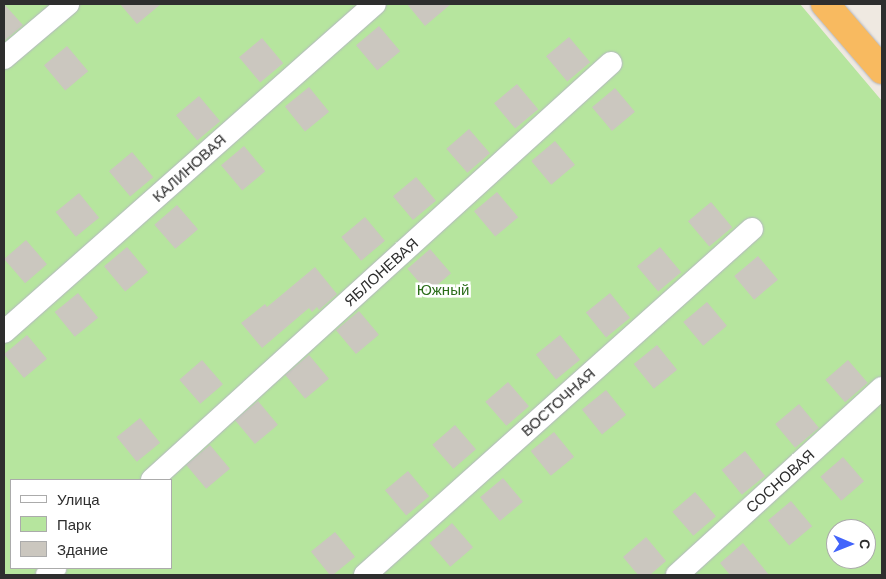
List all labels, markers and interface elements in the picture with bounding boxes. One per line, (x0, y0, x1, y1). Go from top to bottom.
street label: КАЛИНОВАЯ (149, 130, 229, 206)
street label: ЯБЛОНЕВАЯ (340, 234, 422, 310)
park label: Южный (417, 281, 469, 299)
street label: ВОСТОЧНАЯ (517, 364, 599, 440)
street label: СОСНОВАЯ (742, 446, 818, 516)
legend (10, 479, 172, 569)
text: Улица (57, 490, 100, 508)
text: Парк (57, 515, 91, 533)
north arrow (826, 519, 876, 569)
text: С (857, 539, 874, 549)
text: Здание (57, 540, 108, 558)

